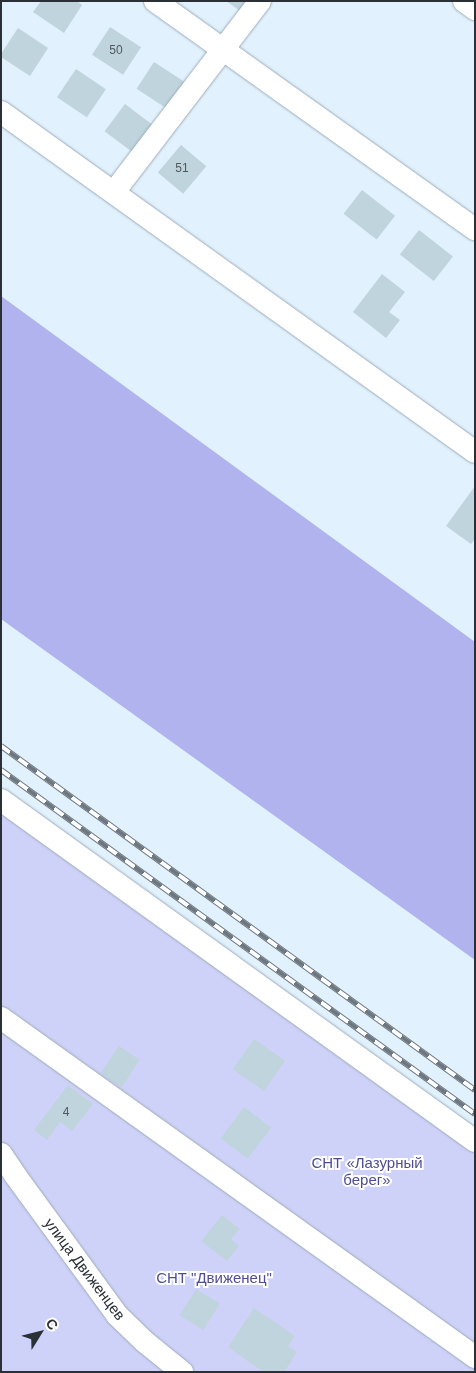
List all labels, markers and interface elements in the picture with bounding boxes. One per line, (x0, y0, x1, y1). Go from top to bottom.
house number: 50 (109, 44, 123, 58)
house number: 51 (175, 162, 189, 176)
house number: 4 (63, 1106, 69, 1120)
park label: СНТ «Лазурный берег» (311, 1153, 423, 1188)
street label: улица Движенцев (41, 1214, 129, 1324)
park label: СНТ "Движенец" (156, 1269, 272, 1287)
north arrow (15, 1308, 65, 1358)
text: С (43, 1315, 62, 1333)

